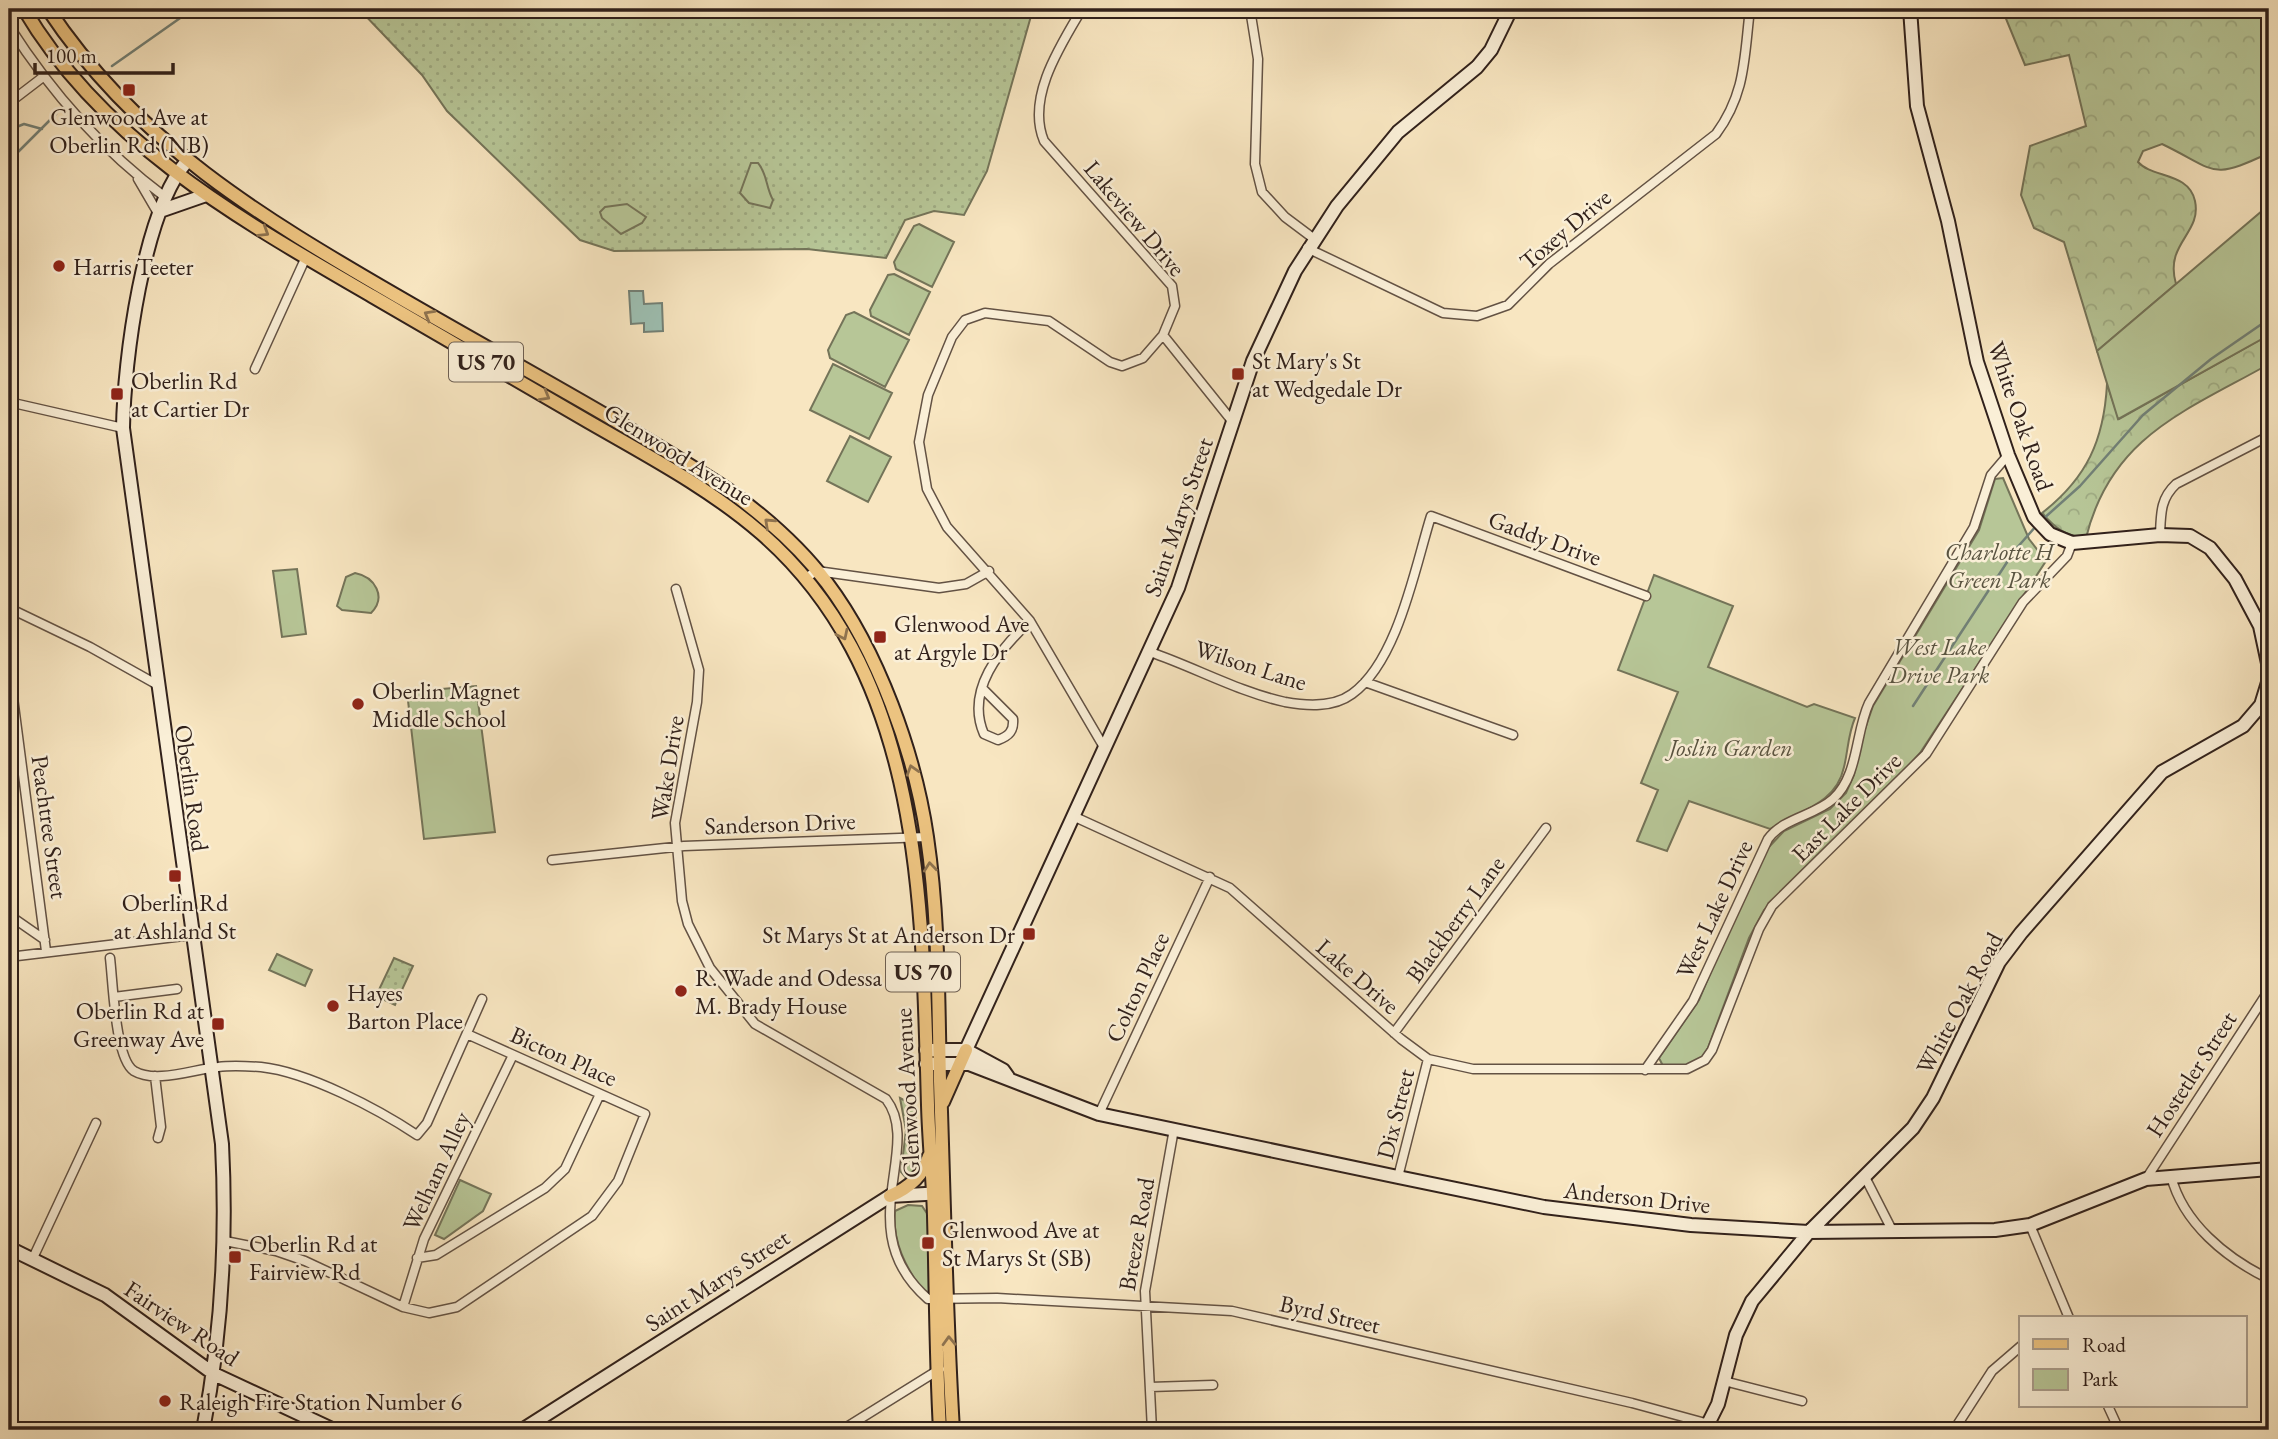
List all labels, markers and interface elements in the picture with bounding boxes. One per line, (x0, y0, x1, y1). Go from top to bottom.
scale bar (35, 32, 173, 76)
text: 100 m (46, 42, 97, 69)
marker: Glenwood Ave at Oberlin Rd (NB) (121, 82, 137, 98)
place label: Glenwood Ave at Oberlin Rd (NB) (49, 101, 209, 160)
street label: Lakeview Drive (1077, 153, 1193, 283)
street label: Toxey Drive (1513, 182, 1617, 276)
one-way arrow (256, 223, 269, 236)
place label: Harris Teeter (73, 251, 193, 282)
marker: Harris Teeter (51, 258, 67, 274)
one-way arrow (424, 310, 437, 323)
street label: White Oak Road (1981, 337, 2061, 496)
road number: US 70 (449, 342, 523, 382)
place label: St Mary's St at Wedgedale Dr (1252, 345, 1402, 404)
place label: Oberlin Rd at Cartier Dr (131, 365, 249, 424)
marker: St Mary's St at Wedgedale Dr (1230, 366, 1246, 382)
marker: Oberlin Rd at Cartier Dr (109, 386, 125, 402)
one-way arrow (537, 388, 550, 401)
street label: Glenwood Avenue (599, 396, 759, 512)
street label: Saint Marys Street (1136, 433, 1220, 601)
street label: Gaddy Drive (1484, 503, 1606, 573)
one-way arrow (764, 519, 777, 531)
park label: Charlotte H Green Park (1945, 536, 2056, 595)
place label: Glenwood Ave at Argyle Dr (894, 608, 1029, 667)
one-way arrow (835, 628, 849, 640)
marker: Glenwood Ave at Argyle Dr (872, 629, 888, 645)
park label: West Lake Drive Park (1888, 631, 1989, 690)
street label: Wilson Lane (1191, 632, 1311, 698)
place label: Oberlin Magnet Middle School (372, 675, 520, 734)
marker: Oberlin Magnet Middle School (350, 696, 366, 712)
street label: Wake Drive (643, 713, 691, 823)
street label: Oberlin Road (168, 723, 216, 854)
park label: Joslin Garden (1664, 732, 1793, 763)
street label: East Lake Drive (1785, 746, 1907, 868)
street label: Peachtree Street (25, 753, 75, 901)
one-way arrow (905, 764, 920, 776)
street label: Sanderson Drive (704, 805, 856, 841)
street label: West Lake Drive (1668, 835, 1760, 983)
street label: Blackberry Lane (1399, 850, 1511, 988)
one-way arrow (923, 861, 938, 873)
marker: Oberlin Rd at Ashland St (167, 868, 183, 884)
place label: Oberlin Rd at Ashland St (114, 887, 237, 946)
place label: St Marys St at Anderson Dr (762, 919, 1015, 950)
marker: St Marys St at Anderson Dr (1021, 926, 1037, 942)
street label: White Oak Road (1909, 926, 2010, 1079)
street label: Colton Place (1098, 927, 1176, 1047)
street label: Lake Drive (1310, 931, 1406, 1021)
road number: US 70 (886, 953, 960, 992)
place label: R. Wade and Odessa M. Brady House (695, 962, 882, 1021)
place label: Hayes Barton Place (347, 977, 463, 1036)
marker: R. Wade and Odessa M. Brady House (673, 983, 689, 999)
place label: Oberlin Rd at Greenway Ave (73, 995, 204, 1054)
marker: Hayes Barton Place (325, 998, 341, 1014)
street label: Hostetler Street (2139, 1005, 2244, 1143)
street label: Glenwood Avenue (887, 1007, 927, 1179)
marker: Oberlin Rd at Greenway Ave (210, 1016, 226, 1032)
street label: Bicton Place (506, 1019, 622, 1093)
street label: Dix Street (1369, 1065, 1421, 1162)
street label: Welham Alley (395, 1106, 477, 1236)
street label: Breeze Road (1111, 1174, 1161, 1293)
street label: Anderson Drive (1561, 1174, 1712, 1220)
place label: Glenwood Ave at St Marys St (SB) (942, 1214, 1100, 1273)
street label: Saint Marys Street (639, 1222, 796, 1338)
place label: Oberlin Rd at Fairview Rd (249, 1228, 378, 1287)
marker: Glenwood Ave at St Marys St (SB) (920, 1235, 936, 1251)
marker: Oberlin Rd at Fairview Rd (227, 1249, 243, 1265)
street label: Fairview Road (119, 1273, 246, 1373)
street label: Byrd Street (1277, 1287, 1384, 1341)
legend (2019, 1316, 2246, 1408)
text: Road (2082, 1331, 2126, 1358)
one-way arrow (941, 1336, 956, 1347)
text: Park (2082, 1365, 2119, 1392)
place label: Raleigh Fire Station Number 6 (179, 1386, 462, 1417)
marker: Raleigh Fire Station Number 6 (157, 1393, 173, 1409)

